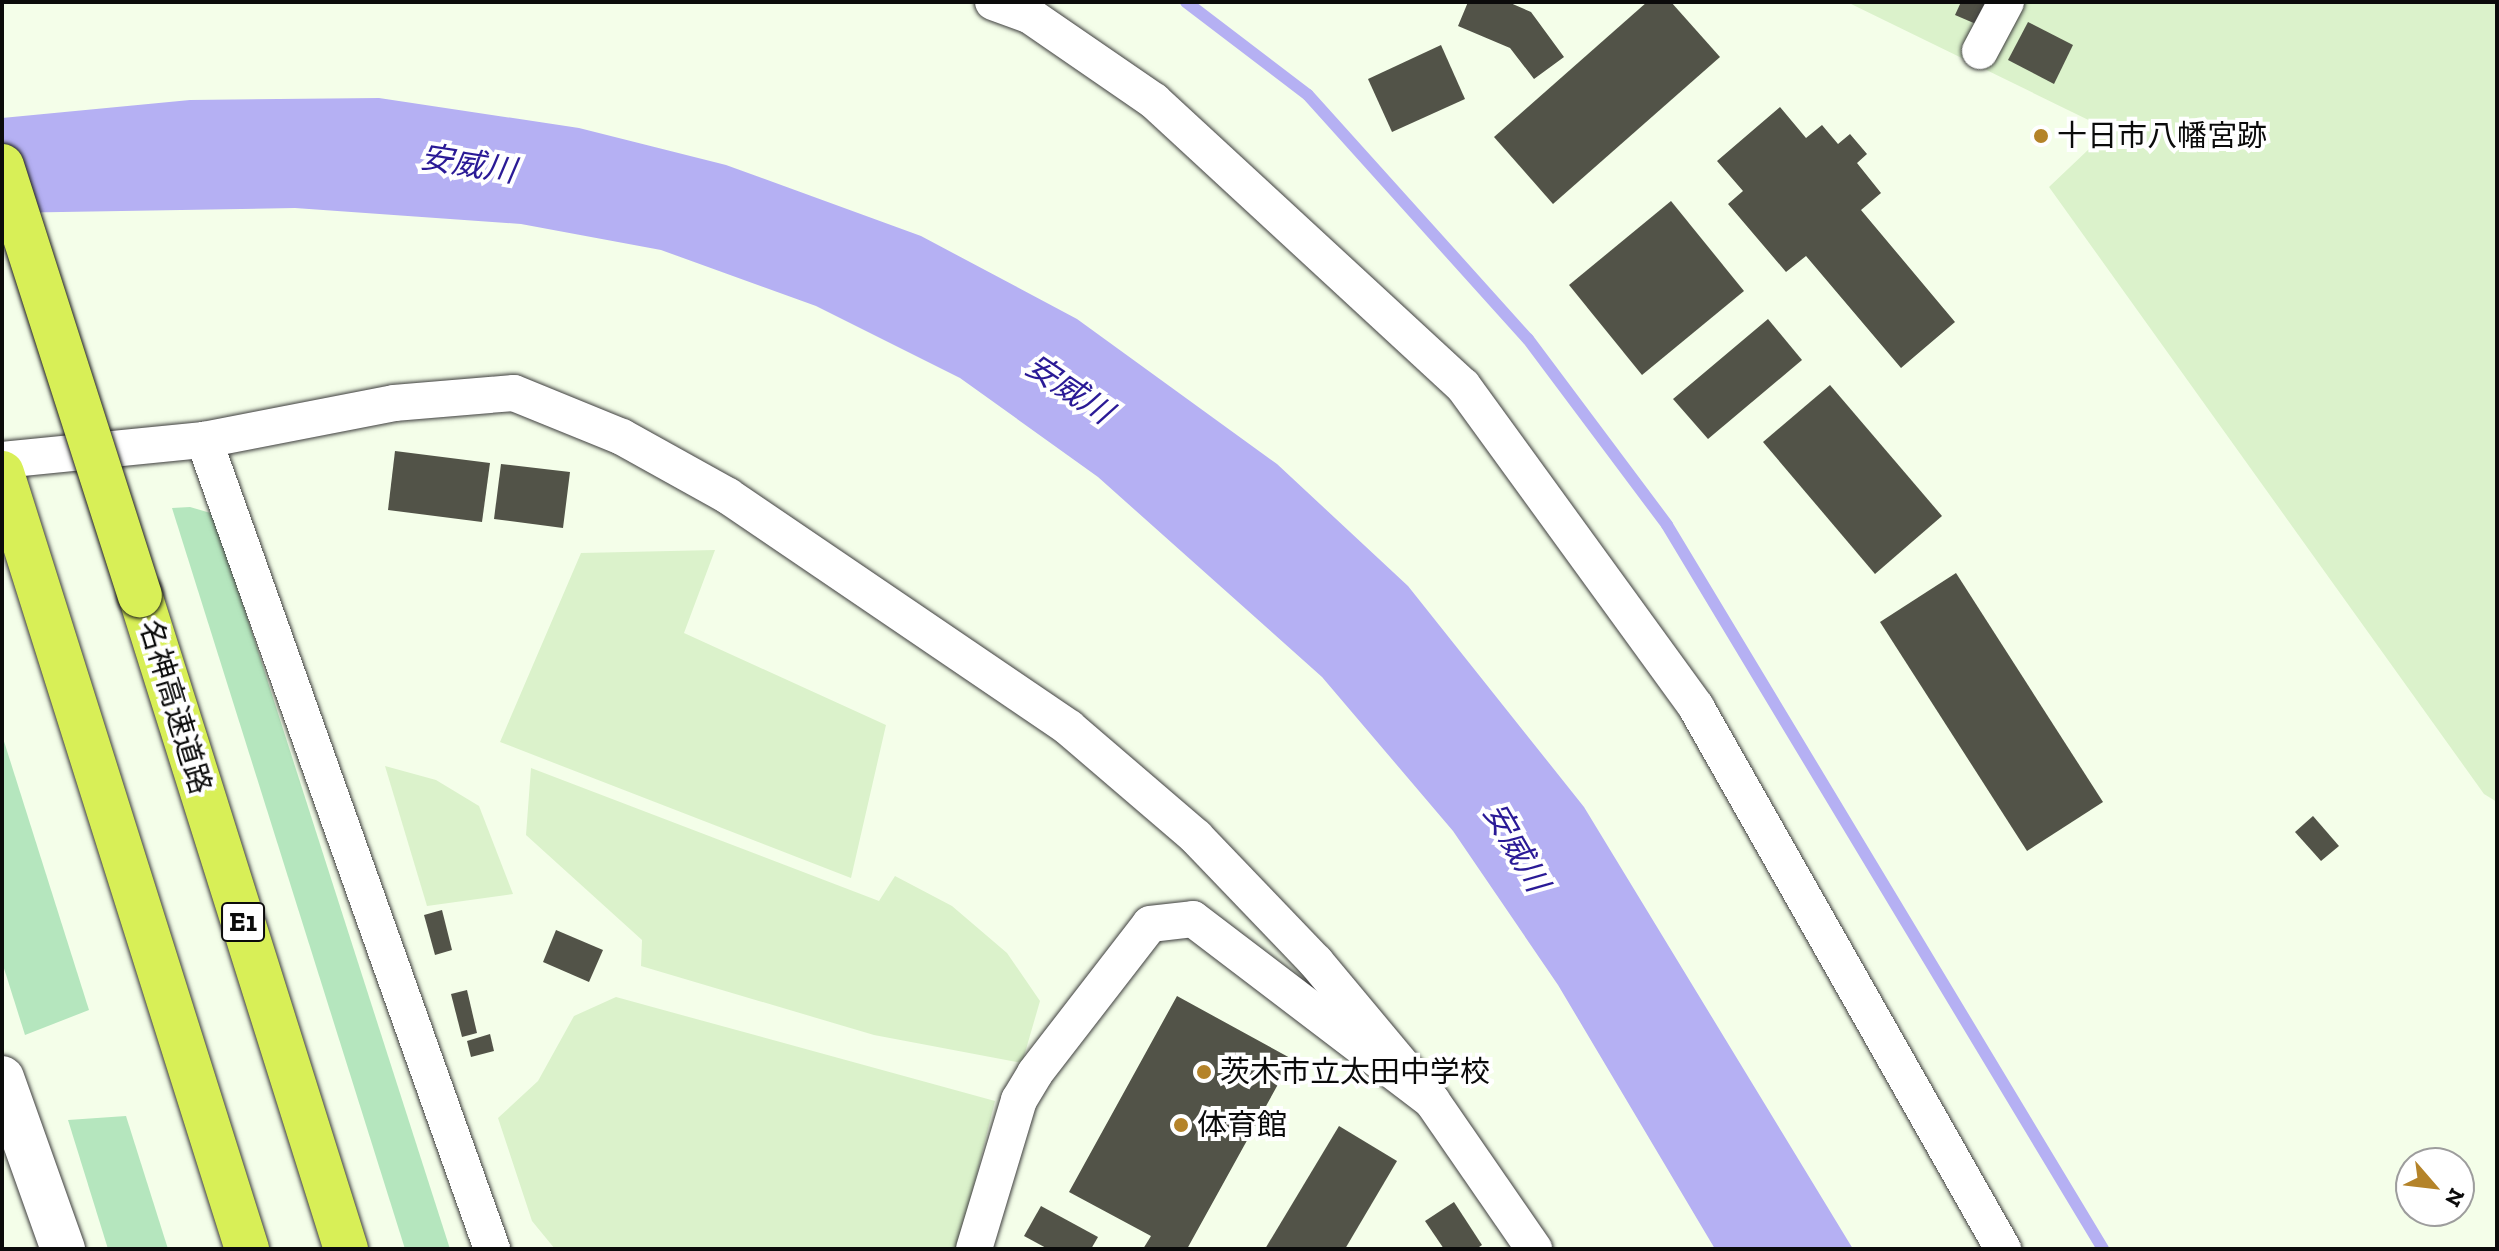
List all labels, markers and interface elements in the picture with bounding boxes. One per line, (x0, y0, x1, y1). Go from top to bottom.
place label: 十日市八幡宮跡 (2057, 118, 2267, 154)
marker: 十日市八幡宮跡 (2032, 127, 2050, 145)
water label: 安威川 (418, 138, 518, 190)
water label: 安威川 (1018, 346, 1120, 432)
street label: 名神高速道路 (131, 616, 219, 798)
water label: 安威川 (1475, 796, 1557, 898)
road number: E1 (221, 898, 265, 946)
place label: 茨木市立太田中学校 (1220, 1054, 1490, 1090)
marker: 茨木市立太田中学校 (1195, 1063, 1213, 1081)
place label: 体育館 (1197, 1107, 1287, 1143)
marker: 体育館 (1172, 1116, 1190, 1134)
north arrow (2395, 1147, 2475, 1227)
text: N (2439, 1184, 2471, 1211)

